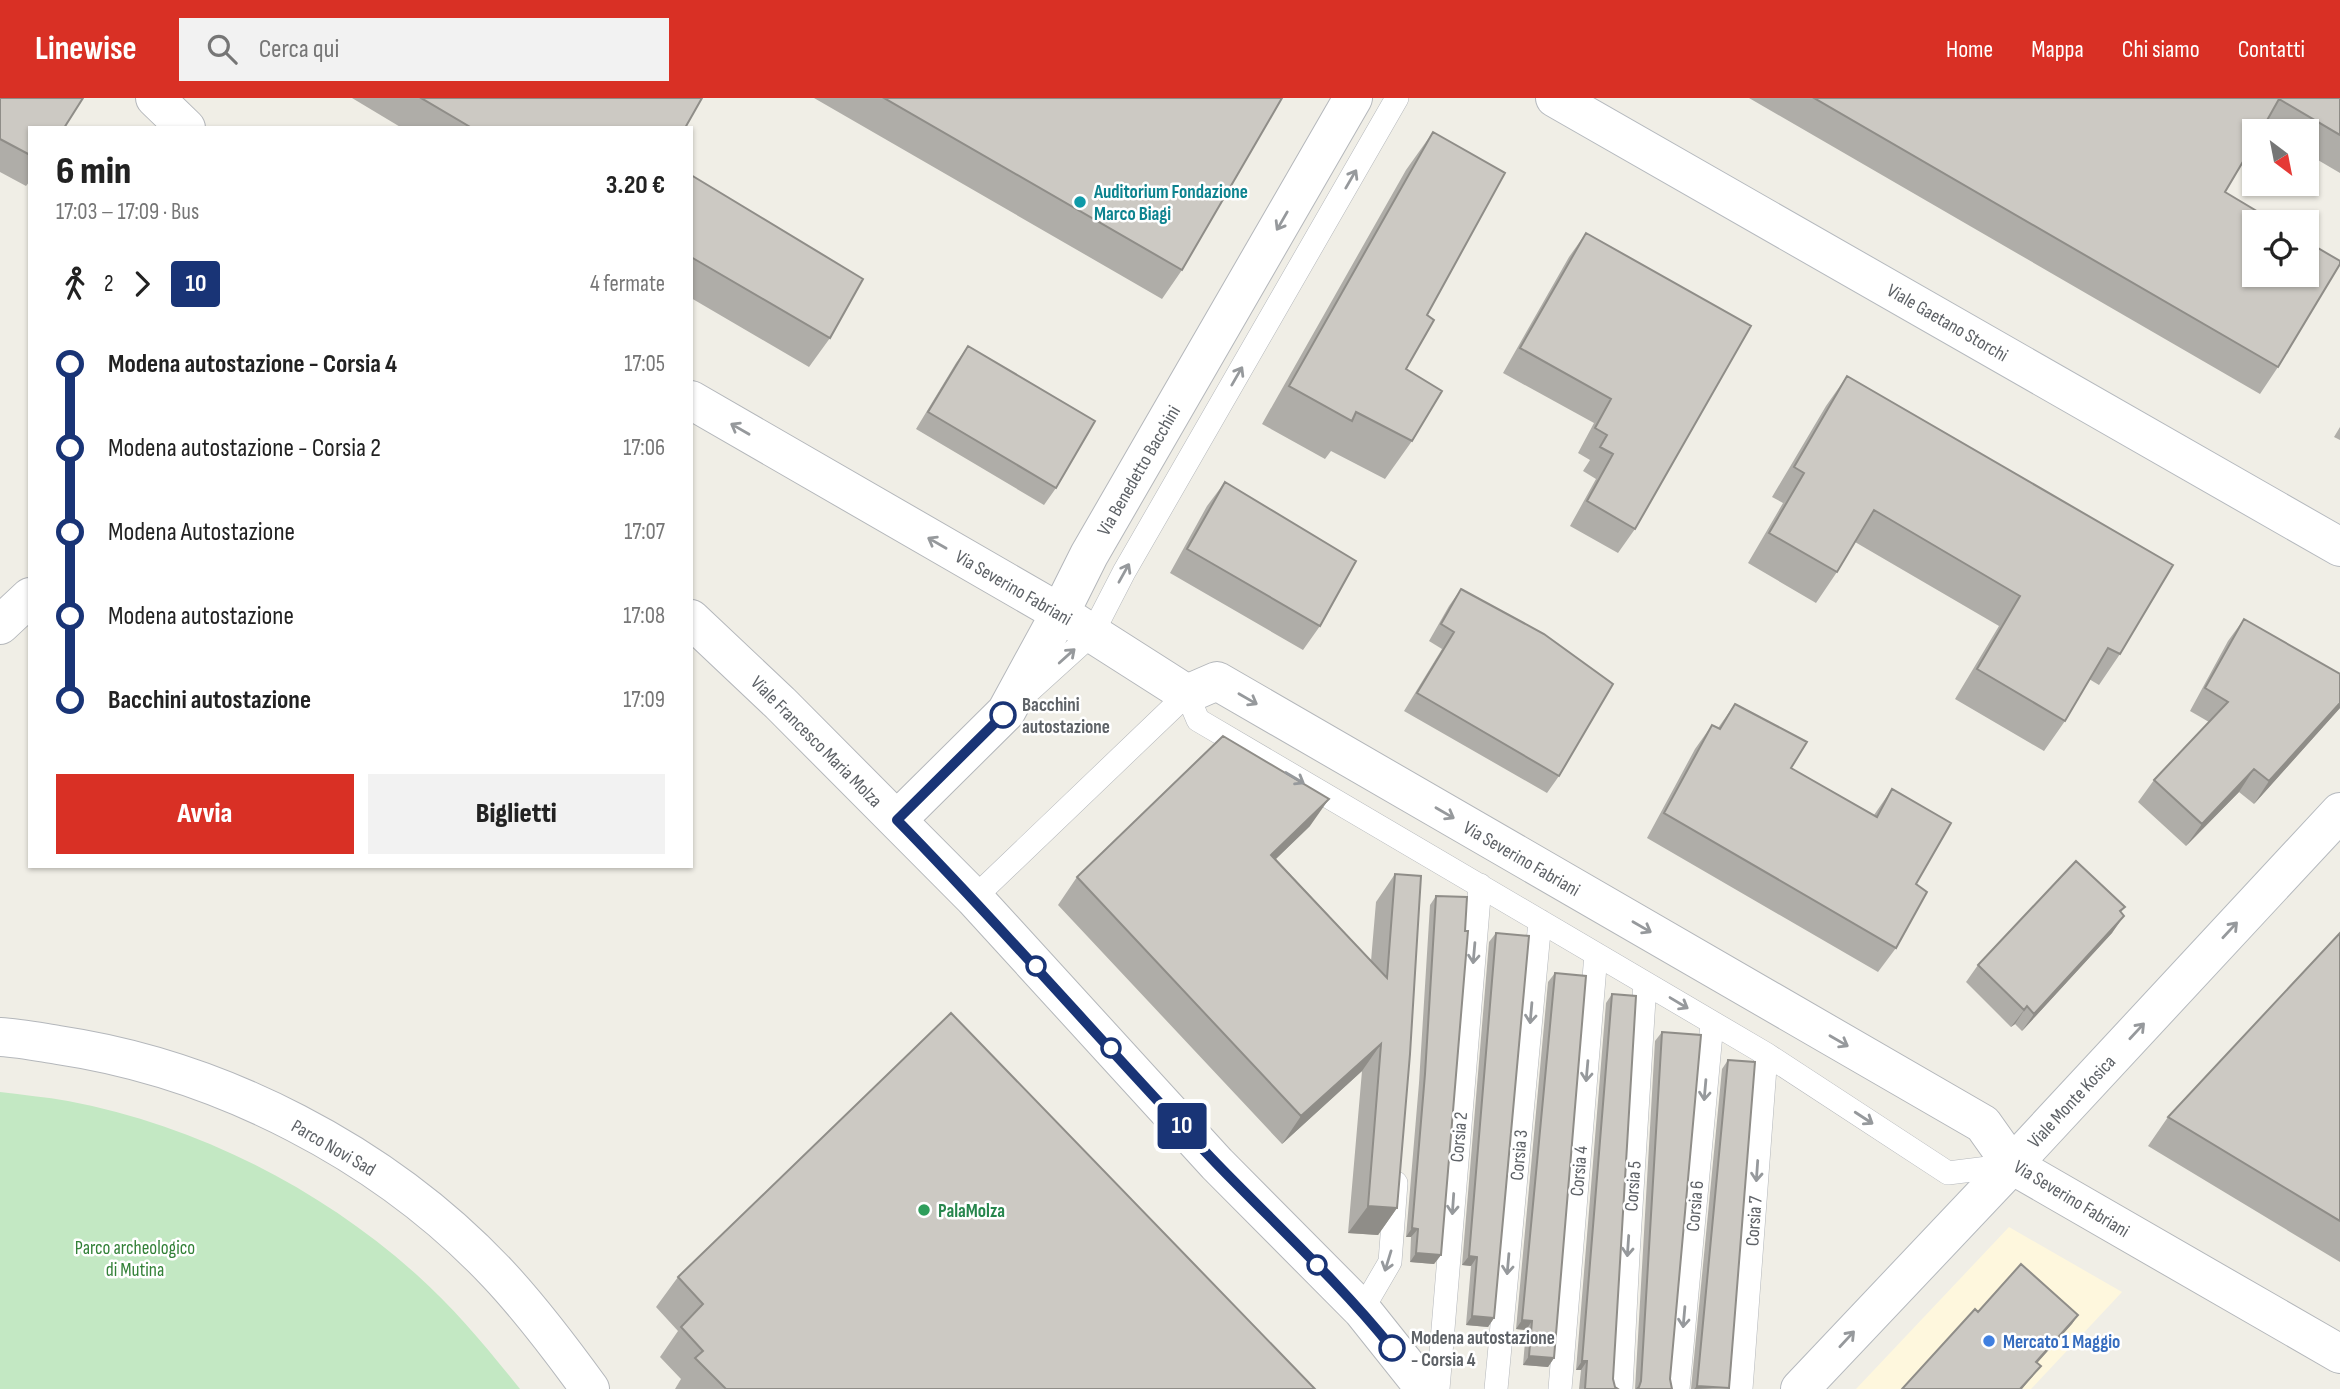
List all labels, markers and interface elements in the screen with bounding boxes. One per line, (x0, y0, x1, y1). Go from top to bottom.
search box (179, 18, 669, 81)
text: Linewise (35, 29, 137, 69)
icon: search (203, 30, 241, 68)
text: Cerca qui (259, 34, 339, 65)
text: Home (1946, 35, 1993, 64)
text: Mappa (2031, 35, 2084, 64)
text: Chi siamo (2122, 35, 2200, 64)
text: Contatti (2238, 35, 2305, 64)
north arrow (2242, 119, 2319, 196)
map controls (2242, 119, 2319, 287)
text: 6 min (56, 149, 131, 194)
one-way arrow (1344, 169, 1358, 189)
text: 3.20 € (606, 170, 665, 201)
place label: Auditorium Fondazione Marco Biagi (1093, 181, 1248, 226)
marker: Auditorium Fondazione Marco Biagi (1072, 194, 1088, 210)
text: 17:03 – 17:09 · Bus (56, 198, 199, 226)
one-way arrow (1275, 210, 1289, 230)
button: locate (2242, 210, 2319, 287)
icon: walk (56, 265, 94, 303)
icon: forward (123, 265, 161, 303)
text: 10 (185, 269, 206, 298)
text: 2 (104, 270, 113, 298)
text: 4 fermate (590, 270, 665, 298)
street label: Viale Gaetano Storchi (1883, 279, 2012, 367)
text: Modena autostazione - Corsia 4 (108, 349, 397, 380)
text: 17:05 (624, 350, 665, 378)
one-way arrow (1231, 366, 1244, 387)
street label: Via Benedetto Bacchini (1093, 402, 1186, 540)
one-way arrow (731, 422, 751, 436)
text: Modena autostazione - Corsia 2 (108, 433, 381, 464)
text: 17:06 (623, 434, 665, 462)
text: Modena Autostazione (108, 517, 295, 548)
text: 17:07 (624, 518, 665, 546)
one-way arrow (928, 535, 948, 549)
street label: Via Severino Fabriani (951, 546, 1076, 631)
one-way arrow (1118, 563, 1131, 584)
text: Modena autostazione (108, 601, 294, 632)
text: 17:08 (623, 602, 665, 630)
one-way arrow (1058, 648, 1075, 665)
street label: Viale Francesco Maria Molza (745, 672, 886, 813)
text: Bacchini autostazione (108, 685, 311, 716)
text: 17:09 (623, 686, 665, 714)
one-way arrow (1238, 692, 1258, 706)
place label: Bacchini autostazione (1022, 694, 1110, 739)
marker: Bacchini autostazione (990, 702, 1016, 728)
one-way arrow (1285, 771, 1305, 785)
button: Avvia (56, 774, 354, 854)
button: Biglietti (368, 774, 665, 854)
one-way arrow (1434, 807, 1455, 820)
street label: Via Severino Fabriani (1459, 817, 1584, 902)
one-way arrow (1631, 921, 1652, 934)
one-way arrow (2222, 922, 2239, 939)
one-way arrow (1467, 941, 1480, 964)
unlabelled marker (1026, 956, 1046, 976)
one-way arrow (1668, 996, 1688, 1010)
one-way arrow (1525, 1001, 1538, 1024)
one-way arrow (2129, 1022, 2145, 1040)
one-way arrow (1828, 1035, 1849, 1048)
unlabelled marker (1101, 1038, 1121, 1058)
street label: Viale Monte Kosica (2023, 1051, 2121, 1153)
one-way arrow (1580, 1059, 1593, 1081)
one-way arrow (1699, 1079, 1712, 1101)
line badge: 10 (1150, 1103, 1214, 1149)
text: 10 (1172, 1111, 1192, 1140)
street label: Corsia 2 (1446, 1111, 1473, 1163)
one-way arrow (1854, 1111, 1873, 1125)
street label: Parco Novi Sad (287, 1115, 379, 1182)
street label: Corsia 3 (1506, 1129, 1533, 1181)
street label: Corsia 4 (1566, 1145, 1593, 1197)
street label: Via Severino Fabriani (2009, 1156, 2133, 1243)
one-way arrow (1750, 1159, 1763, 1181)
street label: Corsia 5 (1620, 1160, 1647, 1212)
street label: Corsia 6 (1682, 1180, 1709, 1233)
one-way arrow (1446, 1192, 1459, 1215)
street label: Corsia 7 (1741, 1195, 1768, 1247)
place label: PalaMolza (938, 1200, 1005, 1223)
marker: PalaMolza (916, 1202, 932, 1218)
one-way arrow (1621, 1235, 1634, 1257)
park label: Parco archeologico di Mutina (75, 1237, 195, 1282)
one-way arrow (1380, 1249, 1393, 1271)
one-way arrow (1501, 1252, 1514, 1275)
unlabelled marker (1307, 1255, 1327, 1275)
one-way arrow (1677, 1305, 1690, 1328)
place label: Modena autostazione - Corsia 4 (1411, 1327, 1555, 1372)
one-way arrow (1838, 1331, 1855, 1348)
place label: Mercato 1 Maggio (2003, 1331, 2120, 1354)
marker: Mercato 1 Maggio (1981, 1333, 1997, 1349)
marker: Modena autostazione - Corsia 4 (1379, 1335, 1405, 1361)

